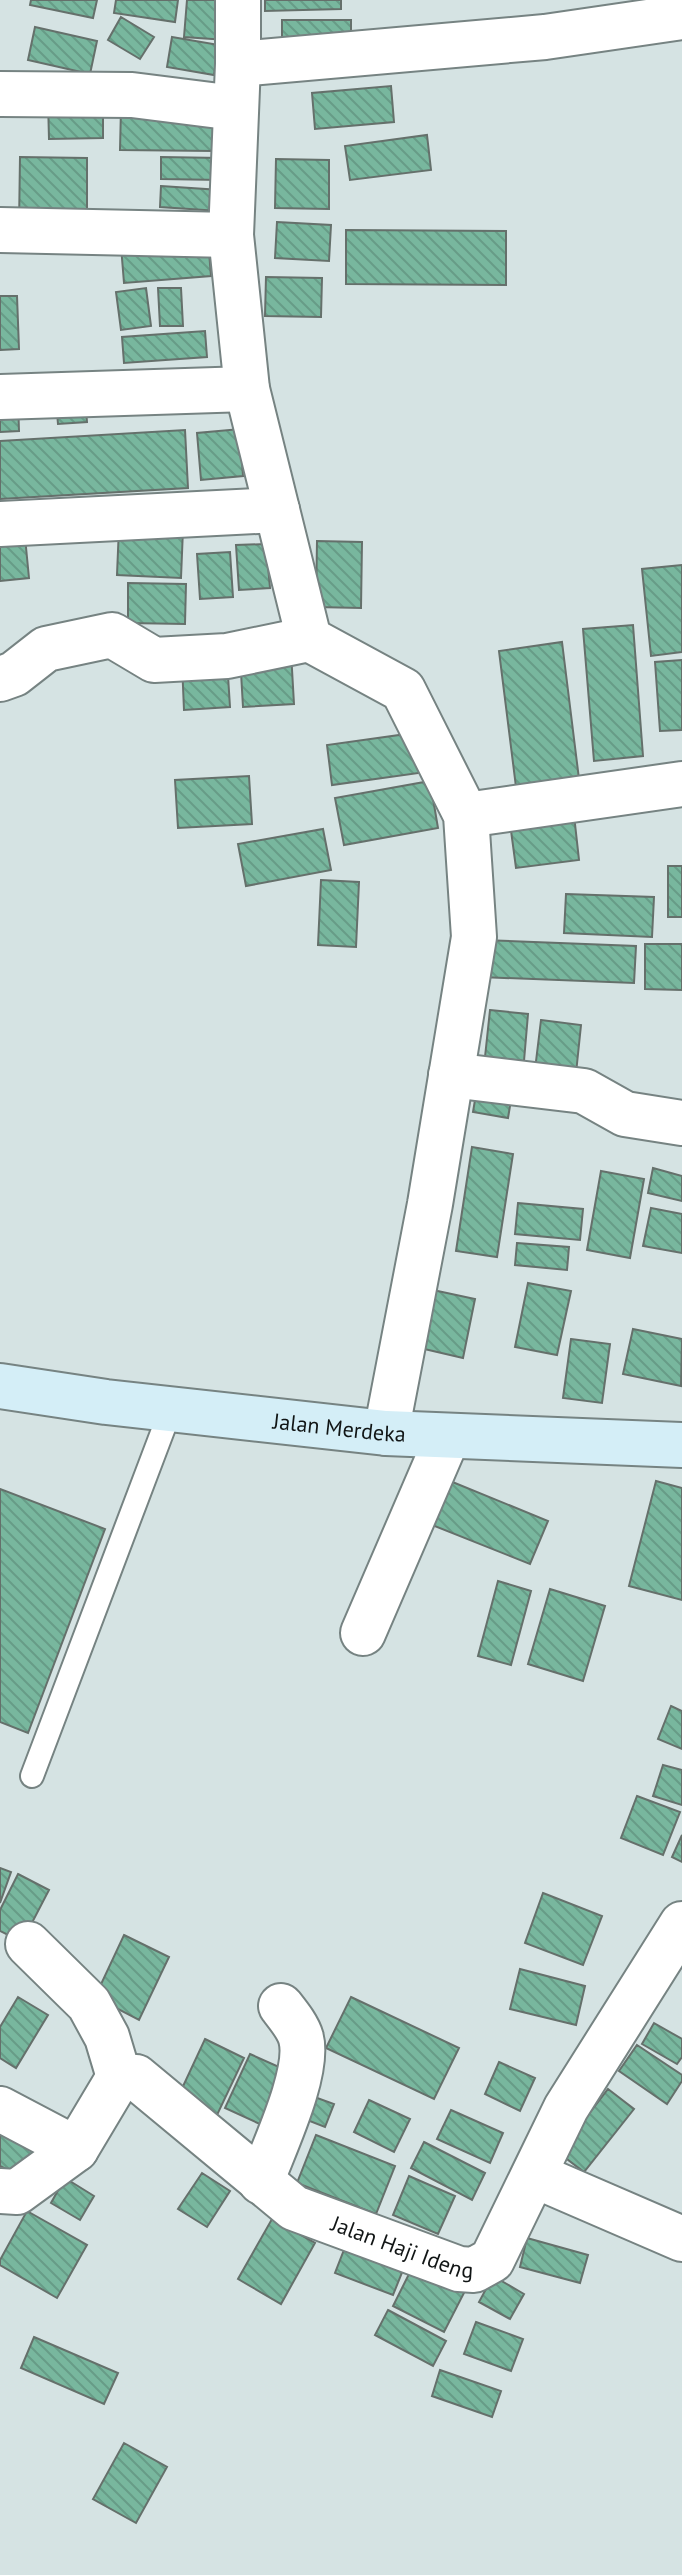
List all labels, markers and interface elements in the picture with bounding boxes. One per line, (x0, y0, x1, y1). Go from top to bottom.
street label: Jalan Merdeka (271, 1406, 406, 1448)
street label: Jalan Haji Ideng (327, 2209, 474, 2284)

